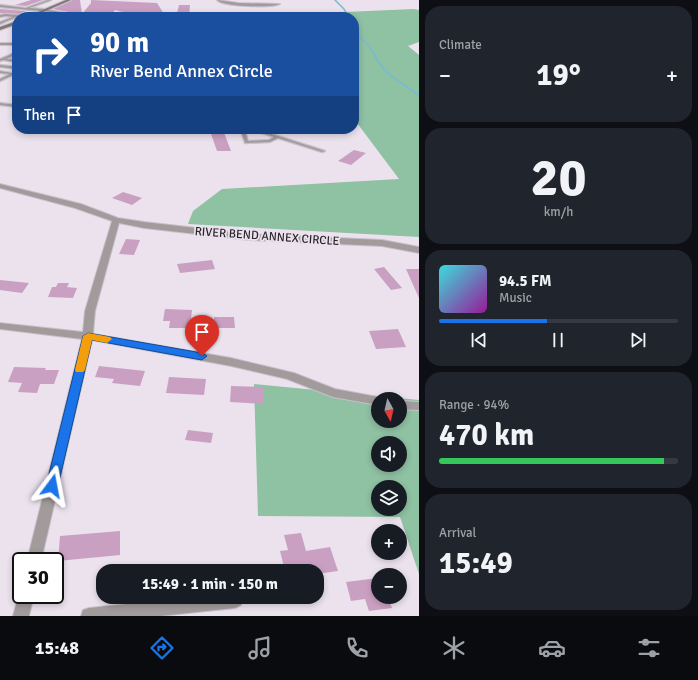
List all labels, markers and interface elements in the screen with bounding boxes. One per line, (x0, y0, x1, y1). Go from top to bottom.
text: 90 m (90, 26, 149, 60)
icon: right (24, 28, 76, 80)
text: Climate (439, 37, 482, 53)
text: 19° (536, 57, 581, 94)
text: River Bend Annex Circle (90, 60, 273, 82)
text: − (439, 62, 451, 89)
text: + (666, 62, 678, 89)
icon: arrive (63, 104, 85, 126)
text: Then (24, 106, 55, 124)
text: 20 (530, 146, 587, 210)
text: km/h (544, 204, 573, 220)
street label: RIVER BEND ANNEX CIRCLE (194, 224, 340, 249)
text: 94.5 FM (499, 272, 551, 290)
text: Music (499, 290, 532, 306)
pin (185, 315, 219, 356)
icon: arrive (191, 321, 213, 343)
icon: previous (468, 329, 490, 351)
icon: pause (547, 329, 569, 351)
icon: next (627, 329, 649, 351)
north arrow (371, 392, 407, 428)
map controls (371, 392, 407, 604)
text: Range · 94% (439, 397, 509, 413)
text: 470 km (439, 417, 534, 454)
button: sound (371, 436, 407, 472)
position arrow (31, 465, 73, 507)
button: layers (371, 480, 407, 516)
button: + (371, 524, 407, 560)
text: Arrival (439, 525, 476, 541)
text: 15:49 (439, 545, 513, 582)
speed limit sign: 30 (12, 552, 64, 604)
button: − (371, 568, 407, 604)
text: 15:49 · 1 min · 150 m (142, 575, 278, 593)
icon: directions (148, 634, 176, 662)
icon: music (246, 634, 274, 662)
icon: phone (343, 634, 371, 662)
icon: climate (440, 634, 468, 662)
icon: car (538, 634, 566, 662)
icon: filters (635, 634, 663, 662)
text: 15:48 (35, 637, 79, 659)

